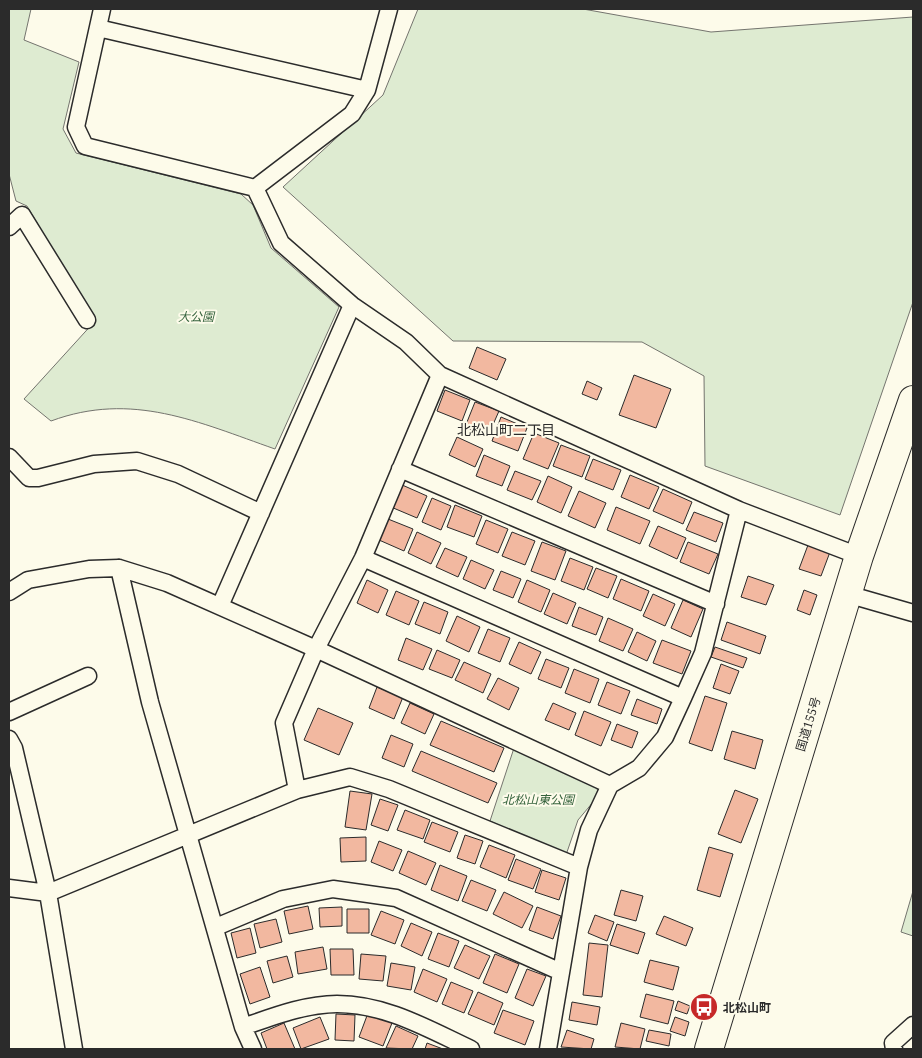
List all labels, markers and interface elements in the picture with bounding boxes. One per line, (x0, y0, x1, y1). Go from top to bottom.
park label: 大公園 (178, 308, 216, 325)
district label: 北松山町二丁目 (457, 420, 555, 439)
street label: 国道155号 (792, 695, 824, 753)
park label: 北松山東公園 (502, 791, 576, 808)
bus stop icon: 北松山町 (689, 992, 719, 1022)
place label: 北松山町 (723, 999, 771, 1016)

